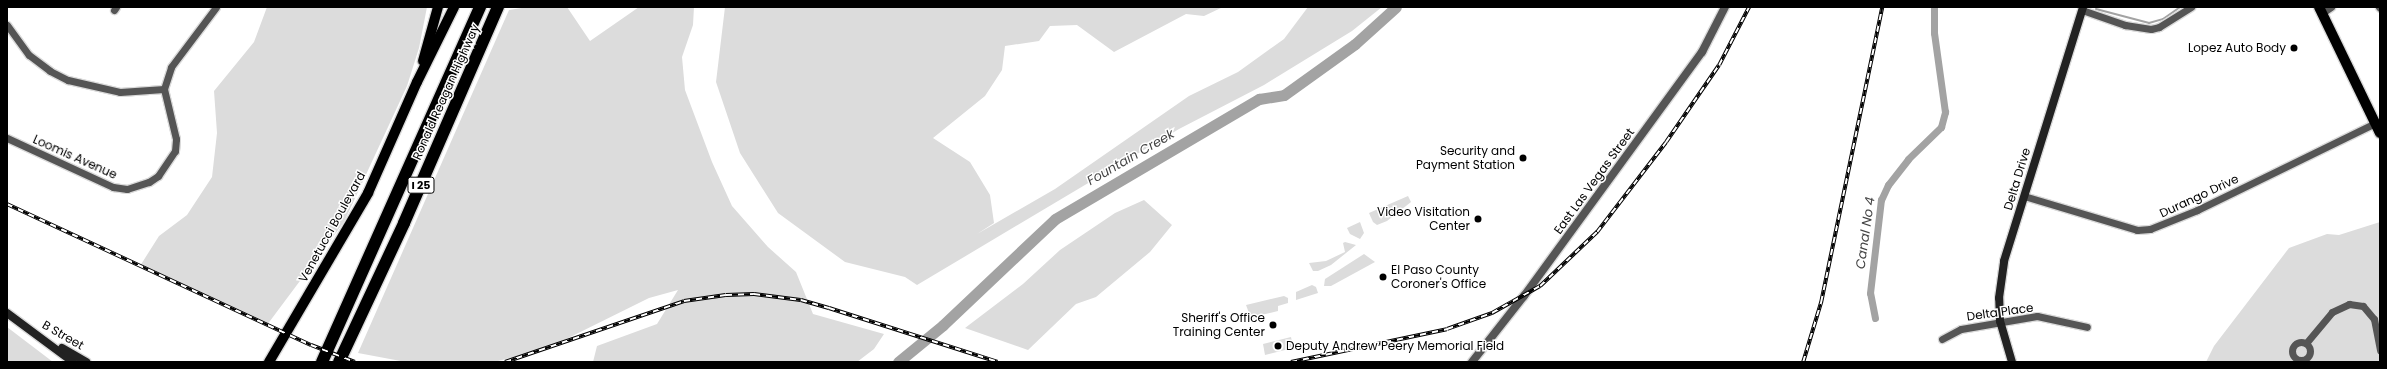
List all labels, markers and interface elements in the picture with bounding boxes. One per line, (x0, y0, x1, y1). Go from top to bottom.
street label: Ronald Reagan Highway (410, 22, 482, 162)
place label: Lopez Auto Body (2188, 41, 2286, 55)
marker: Lopez Auto Body (2289, 43, 2299, 53)
street label: East Las Vegas Street (1551, 125, 1637, 237)
water label: Fountain Creek (1085, 127, 1177, 189)
street label: Loomis Avenue (31, 132, 119, 182)
place label: Security and Payment Station (1416, 144, 1515, 172)
street label: Delta Drive (2001, 146, 2033, 212)
marker: Security and Payment Station (1518, 153, 1528, 163)
street label: Venetucci Boulevard (296, 169, 368, 285)
street label: Durango Drive (2157, 171, 2241, 221)
road number: I 25 (407, 176, 435, 194)
water label: Canal No 4 (1853, 196, 1879, 270)
place label: Video Visitation Center (1377, 205, 1470, 233)
marker: Video Visitation Center (1473, 214, 1483, 224)
place label: El Paso County Coroner's Office (1391, 263, 1486, 291)
marker: El Paso County Coroner's Office (1378, 272, 1388, 282)
street label: Delta Place (1966, 300, 2034, 324)
place label: Sheriff's Office Training Center (1173, 311, 1265, 339)
street label: B Street (40, 317, 86, 353)
marker: Sheriff's Office Training Center (1268, 320, 1278, 330)
place label: Deputy Andrew Peery Memorial Field (1286, 339, 1504, 353)
marker: Deputy Andrew Peery Memorial Field (1273, 341, 1283, 351)

